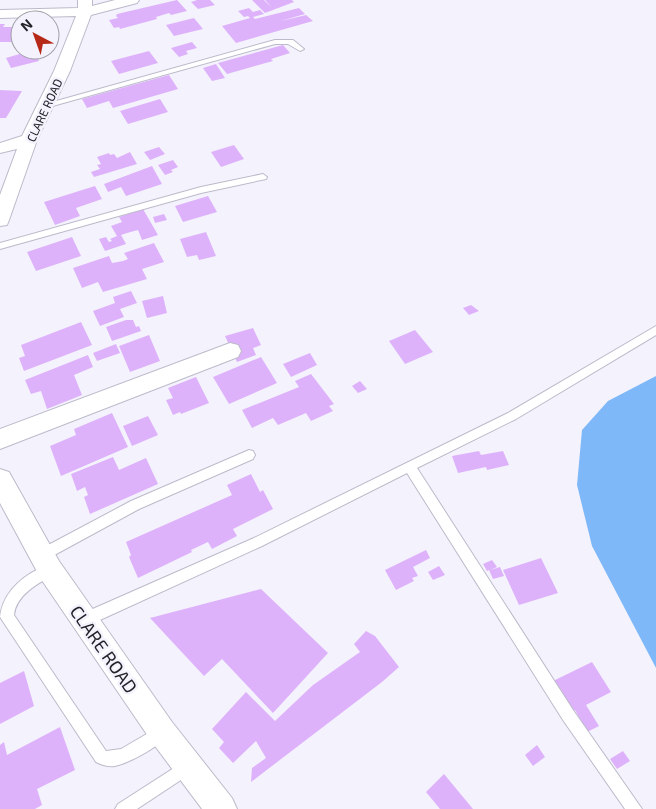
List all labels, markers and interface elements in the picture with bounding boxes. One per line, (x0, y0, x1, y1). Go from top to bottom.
north arrow (10, 10, 60, 60)
text: N (17, 15, 36, 35)
street label: CLARE ROAD (23, 76, 65, 144)
street label: CLARE ROAD (66, 601, 142, 697)

